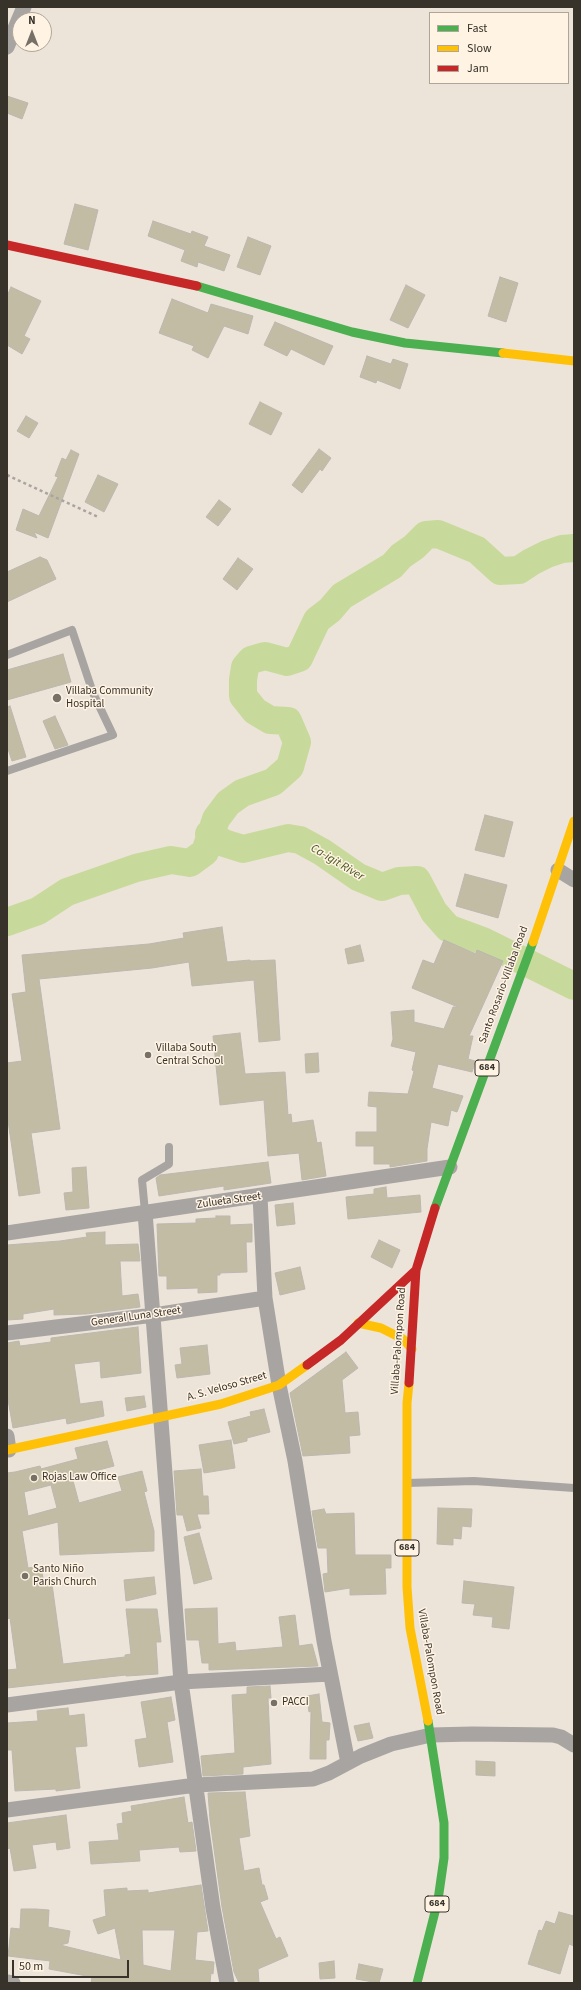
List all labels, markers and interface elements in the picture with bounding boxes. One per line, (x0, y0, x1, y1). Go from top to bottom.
north arrow (12, 12, 52, 52)
legend (429, 12, 569, 84)
text: N (28, 13, 36, 28)
text: Fast (467, 20, 487, 37)
text: Slow (467, 40, 492, 57)
text: Jam (467, 60, 489, 77)
place label: Villaba Community Hospital (66, 685, 153, 711)
marker: Villaba Community Hospital (51, 692, 63, 704)
water label: Ca-igit River (308, 841, 366, 885)
street label: Santo Rosario-Villaba Road (477, 924, 531, 1046)
place label: Villaba South Central School (156, 1042, 223, 1068)
marker: Villaba South Central School (143, 1050, 153, 1060)
road number: 684 (475, 1060, 499, 1076)
street label: Zulueta Street (196, 1190, 262, 1212)
street label: Villaba-Palompon Road (389, 1287, 409, 1395)
street label: General Luna Street (90, 1304, 182, 1330)
street label: A. S. Veloso Street (186, 1369, 268, 1405)
place label: Rojas Law Office (42, 1471, 117, 1485)
marker: Rojas Law Office (29, 1473, 39, 1483)
road number: 684 (395, 1540, 419, 1556)
place label: Santo Niño Parish Church (33, 1563, 97, 1589)
marker: Santo Niño Parish Church (20, 1571, 30, 1581)
street label: Villaba-Palompon Road (414, 1608, 446, 1716)
place label: PACCI (282, 1696, 309, 1710)
marker: PACCI (269, 1698, 279, 1708)
road number: 684 (425, 1896, 449, 1912)
scale bar (14, 1952, 131, 1978)
text: 50 m (19, 1958, 43, 1975)

